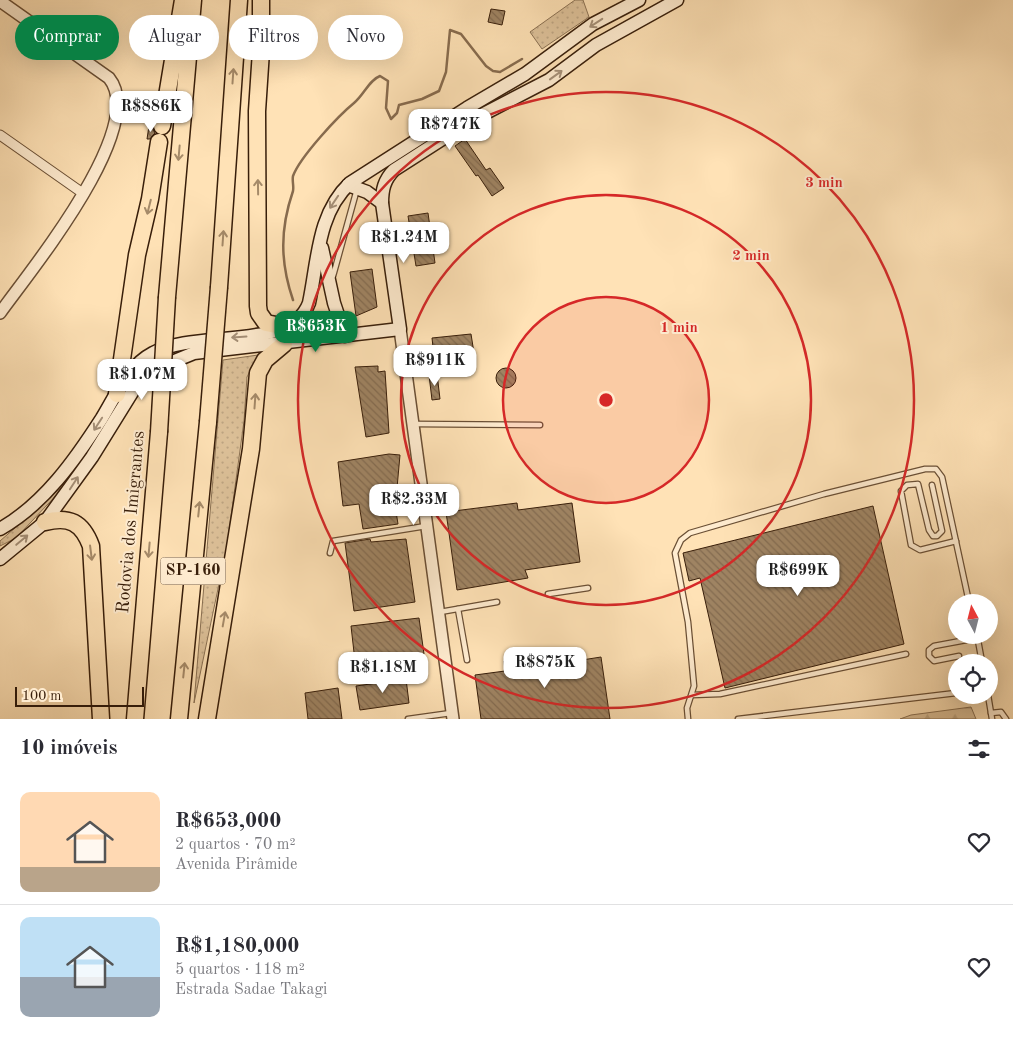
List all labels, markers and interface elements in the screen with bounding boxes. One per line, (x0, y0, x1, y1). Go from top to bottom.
chip: Comprar (15, 15, 119, 60)
chip: Alugar (129, 15, 219, 60)
chip: Filtros (229, 15, 318, 60)
chip: Novo (328, 15, 403, 60)
one-way arrow (589, 17, 603, 28)
one-way arrow (229, 68, 238, 84)
one-way arrow (549, 70, 563, 80)
pin: R$886K (110, 90, 192, 133)
text: R$886K (120, 99, 182, 115)
pin: R$747K (409, 108, 491, 151)
text: R$747K (419, 117, 481, 133)
one-way arrow (175, 145, 184, 161)
text: 3 min (805, 176, 843, 191)
one-way arrow (254, 179, 263, 195)
one-way arrow (329, 194, 339, 208)
one-way arrow (143, 198, 153, 214)
pin: R$1.24M (358, 222, 450, 264)
one-way arrow (218, 230, 227, 246)
text: R$1.24M (370, 230, 438, 246)
text: 2 min (732, 249, 770, 264)
pin: R$653K (275, 310, 357, 353)
text: R$653K (285, 319, 347, 335)
text: 1 min (660, 321, 698, 336)
one-way arrow (231, 332, 247, 342)
pin: R$911K (394, 344, 476, 387)
text: R$911K (404, 353, 466, 369)
pin: R$1.07M (96, 358, 188, 401)
text: R$1.07M (108, 367, 176, 383)
centre of rings (597, 391, 615, 409)
one-way arrow (250, 393, 260, 409)
one-way arrow (92, 417, 102, 431)
street label: Rodovia dos Imigrantes (114, 430, 148, 614)
one-way arrow (69, 477, 79, 491)
pin: R$2.33M (368, 484, 460, 526)
text: R$2.33M (380, 492, 448, 508)
one-way arrow (195, 501, 204, 517)
one-way arrow (16, 535, 29, 546)
one-way arrow (144, 542, 154, 558)
one-way arrow (86, 544, 96, 560)
pin: R$699K (757, 554, 839, 597)
road number: SP-160 (160, 558, 226, 584)
text: R$699K (767, 563, 829, 579)
north arrow (948, 594, 998, 644)
map controls (948, 594, 998, 704)
one-way arrow (220, 612, 230, 628)
pin: R$875K (504, 646, 586, 689)
pin: R$1.18M (337, 652, 429, 694)
button: locate (948, 654, 998, 704)
text: R$875K (514, 655, 576, 671)
text: R$1.18M (349, 660, 417, 676)
one-way arrow (179, 663, 189, 679)
scale bar (15, 684, 144, 707)
text: 100 m (22, 689, 61, 703)
icon: filters (965, 735, 993, 763)
text: 10 imóveis (20, 738, 118, 759)
text: R$653,000 (175, 811, 281, 832)
icon: home (60, 812, 120, 872)
icon: heart (965, 828, 993, 856)
text: 2 quartos · 70 m² (175, 837, 296, 853)
text: Avenida Pirâmide (175, 857, 297, 873)
text: R$1,180,000 (175, 936, 300, 957)
icon: home (60, 937, 120, 997)
icon: heart (965, 953, 993, 981)
text: 5 quartos · 118 m² (175, 962, 305, 978)
text: Estrada Sadae Takagi (175, 982, 327, 998)

